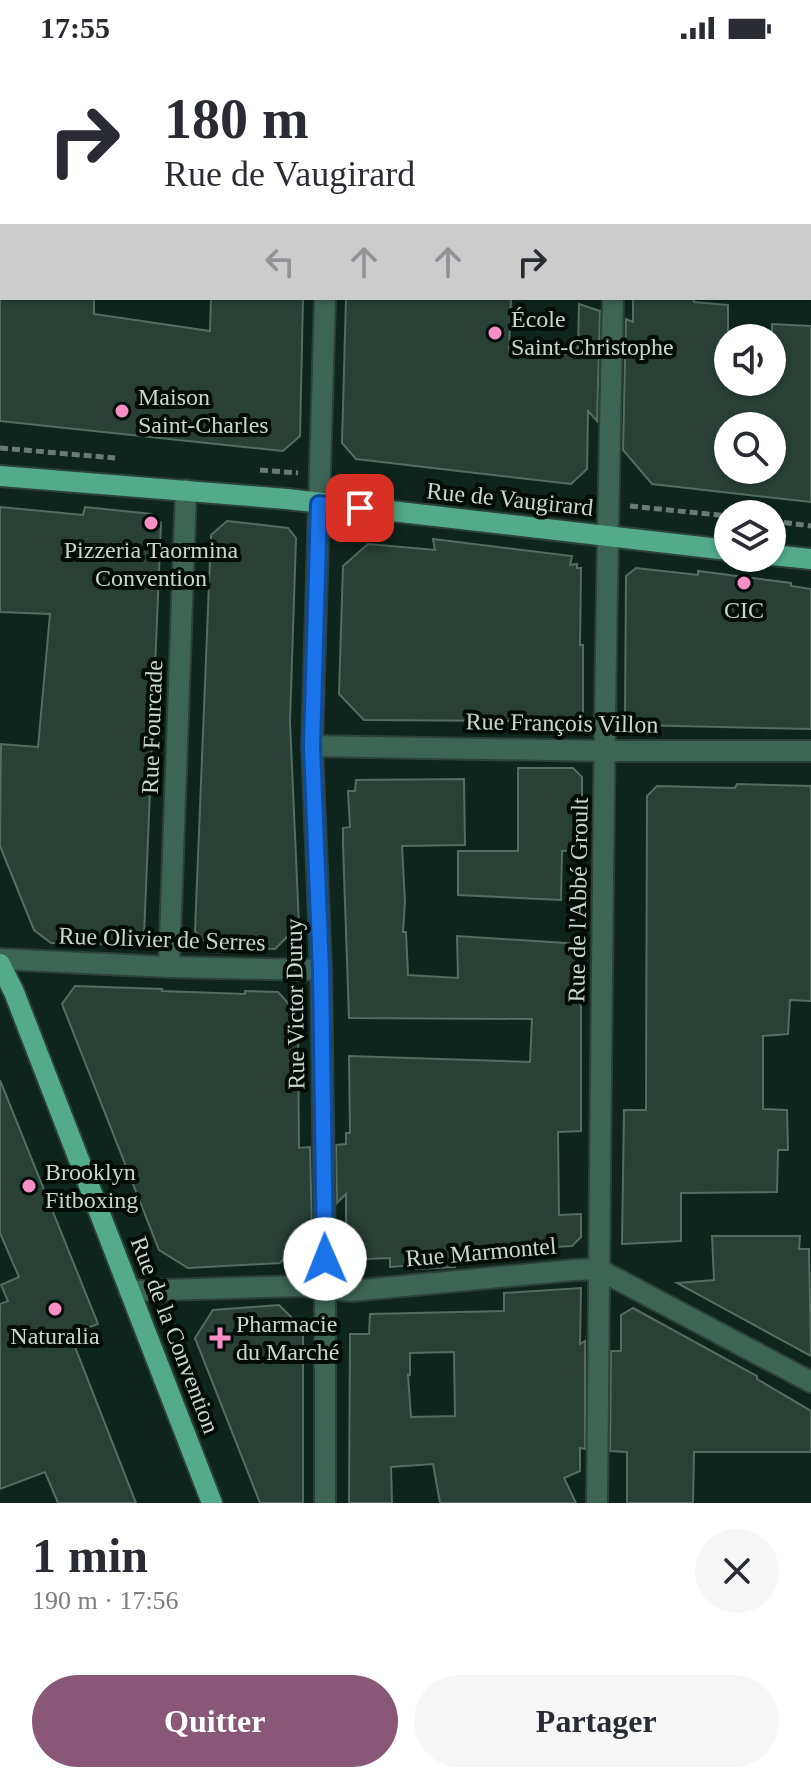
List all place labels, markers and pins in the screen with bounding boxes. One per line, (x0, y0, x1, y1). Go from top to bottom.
place label: École Saint-Christophe (511, 306, 674, 360)
marker: École Saint-Christophe (486, 324, 504, 342)
place label: Maison Saint-Charles (138, 384, 269, 438)
marker: Maison Saint-Charles (113, 402, 131, 420)
pin (326, 474, 394, 542)
marker: Pizzeria Taormina Convention (142, 514, 160, 532)
place label: Pizzeria Taormina Convention (64, 537, 239, 591)
marker: CIC (735, 574, 753, 592)
place label: CIC (724, 597, 764, 623)
place label: Brooklyn Fitboxing (45, 1159, 138, 1213)
marker: Brooklyn Fitboxing (20, 1177, 38, 1195)
marker: Naturalia (46, 1300, 64, 1318)
place label: Pharmacie du Marché (236, 1311, 339, 1365)
place label: Naturalia (10, 1323, 100, 1349)
marker: Pharmacie du Marché (211, 1329, 229, 1347)

